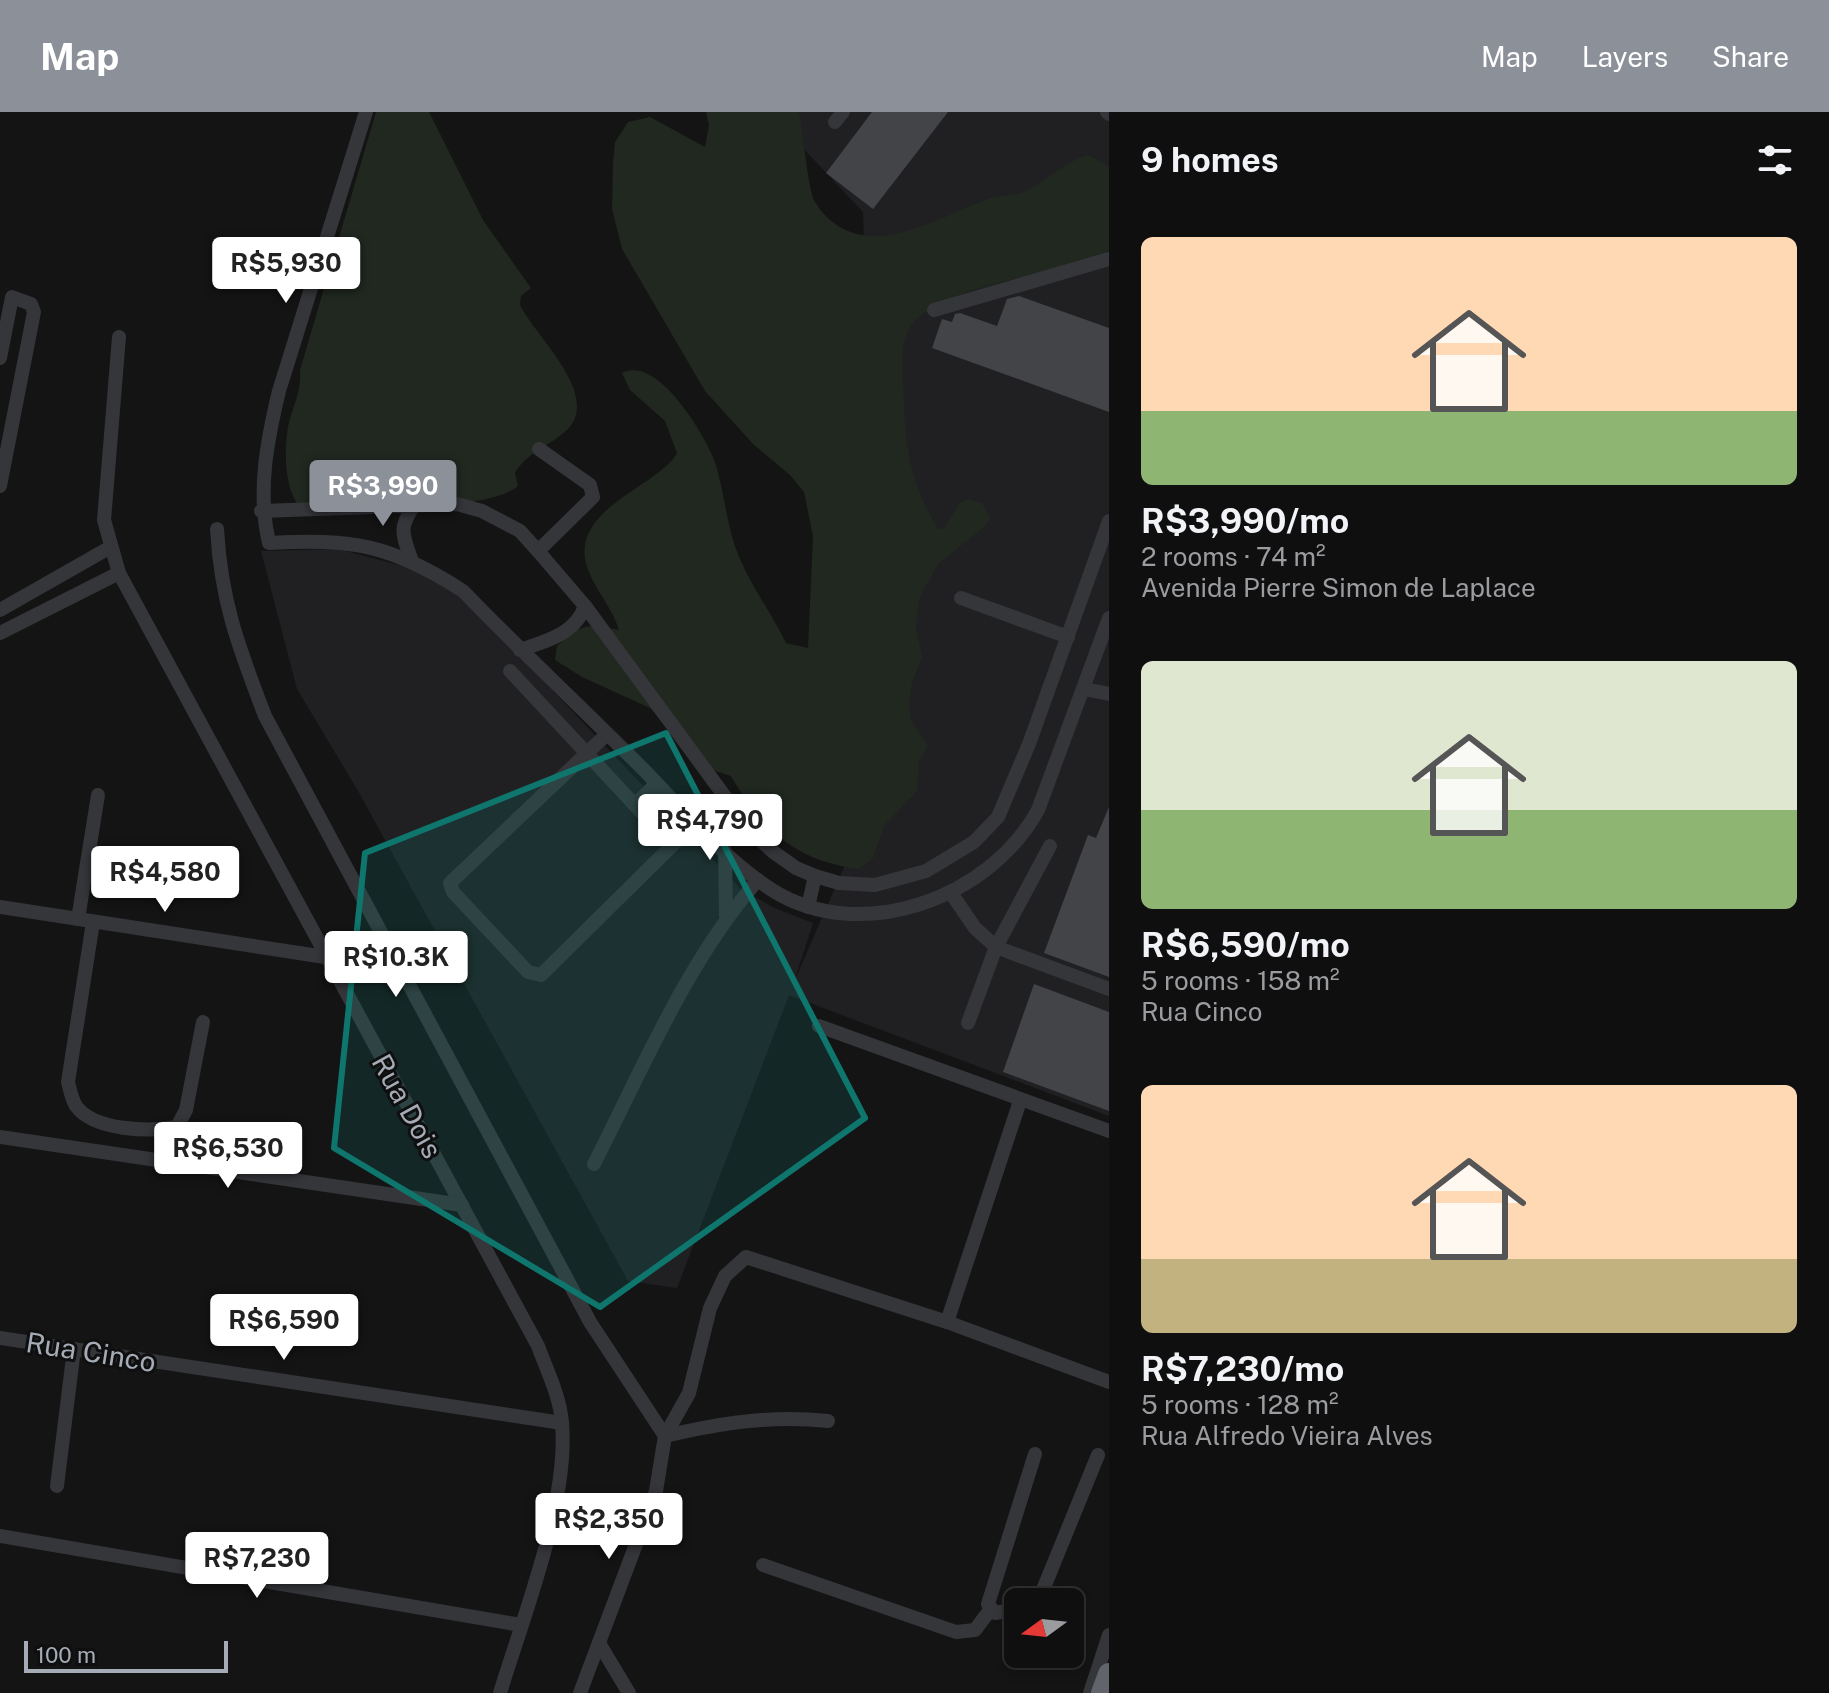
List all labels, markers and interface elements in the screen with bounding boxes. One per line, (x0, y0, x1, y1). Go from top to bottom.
text: Map (40, 34, 119, 79)
text: Map (1481, 40, 1538, 73)
text: Layers (1582, 40, 1668, 73)
text: Share (1712, 40, 1789, 73)
icon: filters (1753, 138, 1797, 182)
text: 9 homes (1141, 140, 1279, 180)
pin: R$5,930 (212, 237, 360, 305)
text: R$5,930 (230, 247, 342, 278)
icon: home (1397, 289, 1541, 433)
pin: R$3,990 (309, 460, 457, 528)
text: R$3,990 (327, 470, 439, 501)
text: R$3,990/mo (1141, 501, 1349, 541)
text: 2 rooms · 74 m² (1141, 541, 1326, 572)
text: Avenida Pierre Simon de Laplace (1141, 572, 1536, 603)
icon: home (1397, 713, 1541, 857)
pin: R$4,790 (636, 794, 784, 862)
text: R$4,790 (656, 804, 764, 835)
pin: R$4,580 (91, 846, 239, 914)
text: R$4,580 (109, 856, 221, 887)
text: R$6,590/mo (1141, 925, 1350, 965)
pin: R$10.3K (322, 931, 470, 999)
text: R$10.3K (343, 941, 449, 972)
text: 5 rooms · 158 m² (1141, 965, 1340, 996)
text: Rua Cinco (1141, 996, 1262, 1027)
street label: Rua Dois (365, 1048, 449, 1163)
pin: R$6,530 (154, 1122, 302, 1190)
text: R$6,530 (172, 1132, 284, 1163)
icon: home (1397, 1137, 1541, 1281)
pin: R$6,590 (210, 1294, 358, 1362)
text: R$6,590 (228, 1304, 340, 1335)
street label: Rua Cinco (24, 1325, 158, 1378)
text: R$7,230/mo (1141, 1349, 1344, 1389)
text: 5 rooms · 128 m² (1141, 1389, 1338, 1420)
text: Rua Alfredo Vieira Alves (1141, 1420, 1433, 1451)
pin: R$2,350 (535, 1493, 683, 1561)
text: R$2,350 (553, 1503, 665, 1534)
pin: R$7,230 (183, 1532, 331, 1600)
text: R$7,230 (203, 1542, 311, 1573)
north arrow (1004, 1588, 1084, 1668)
map controls (1004, 1588, 1084, 1668)
scale bar (24, 1637, 228, 1673)
text: 100 m (36, 1642, 96, 1668)

